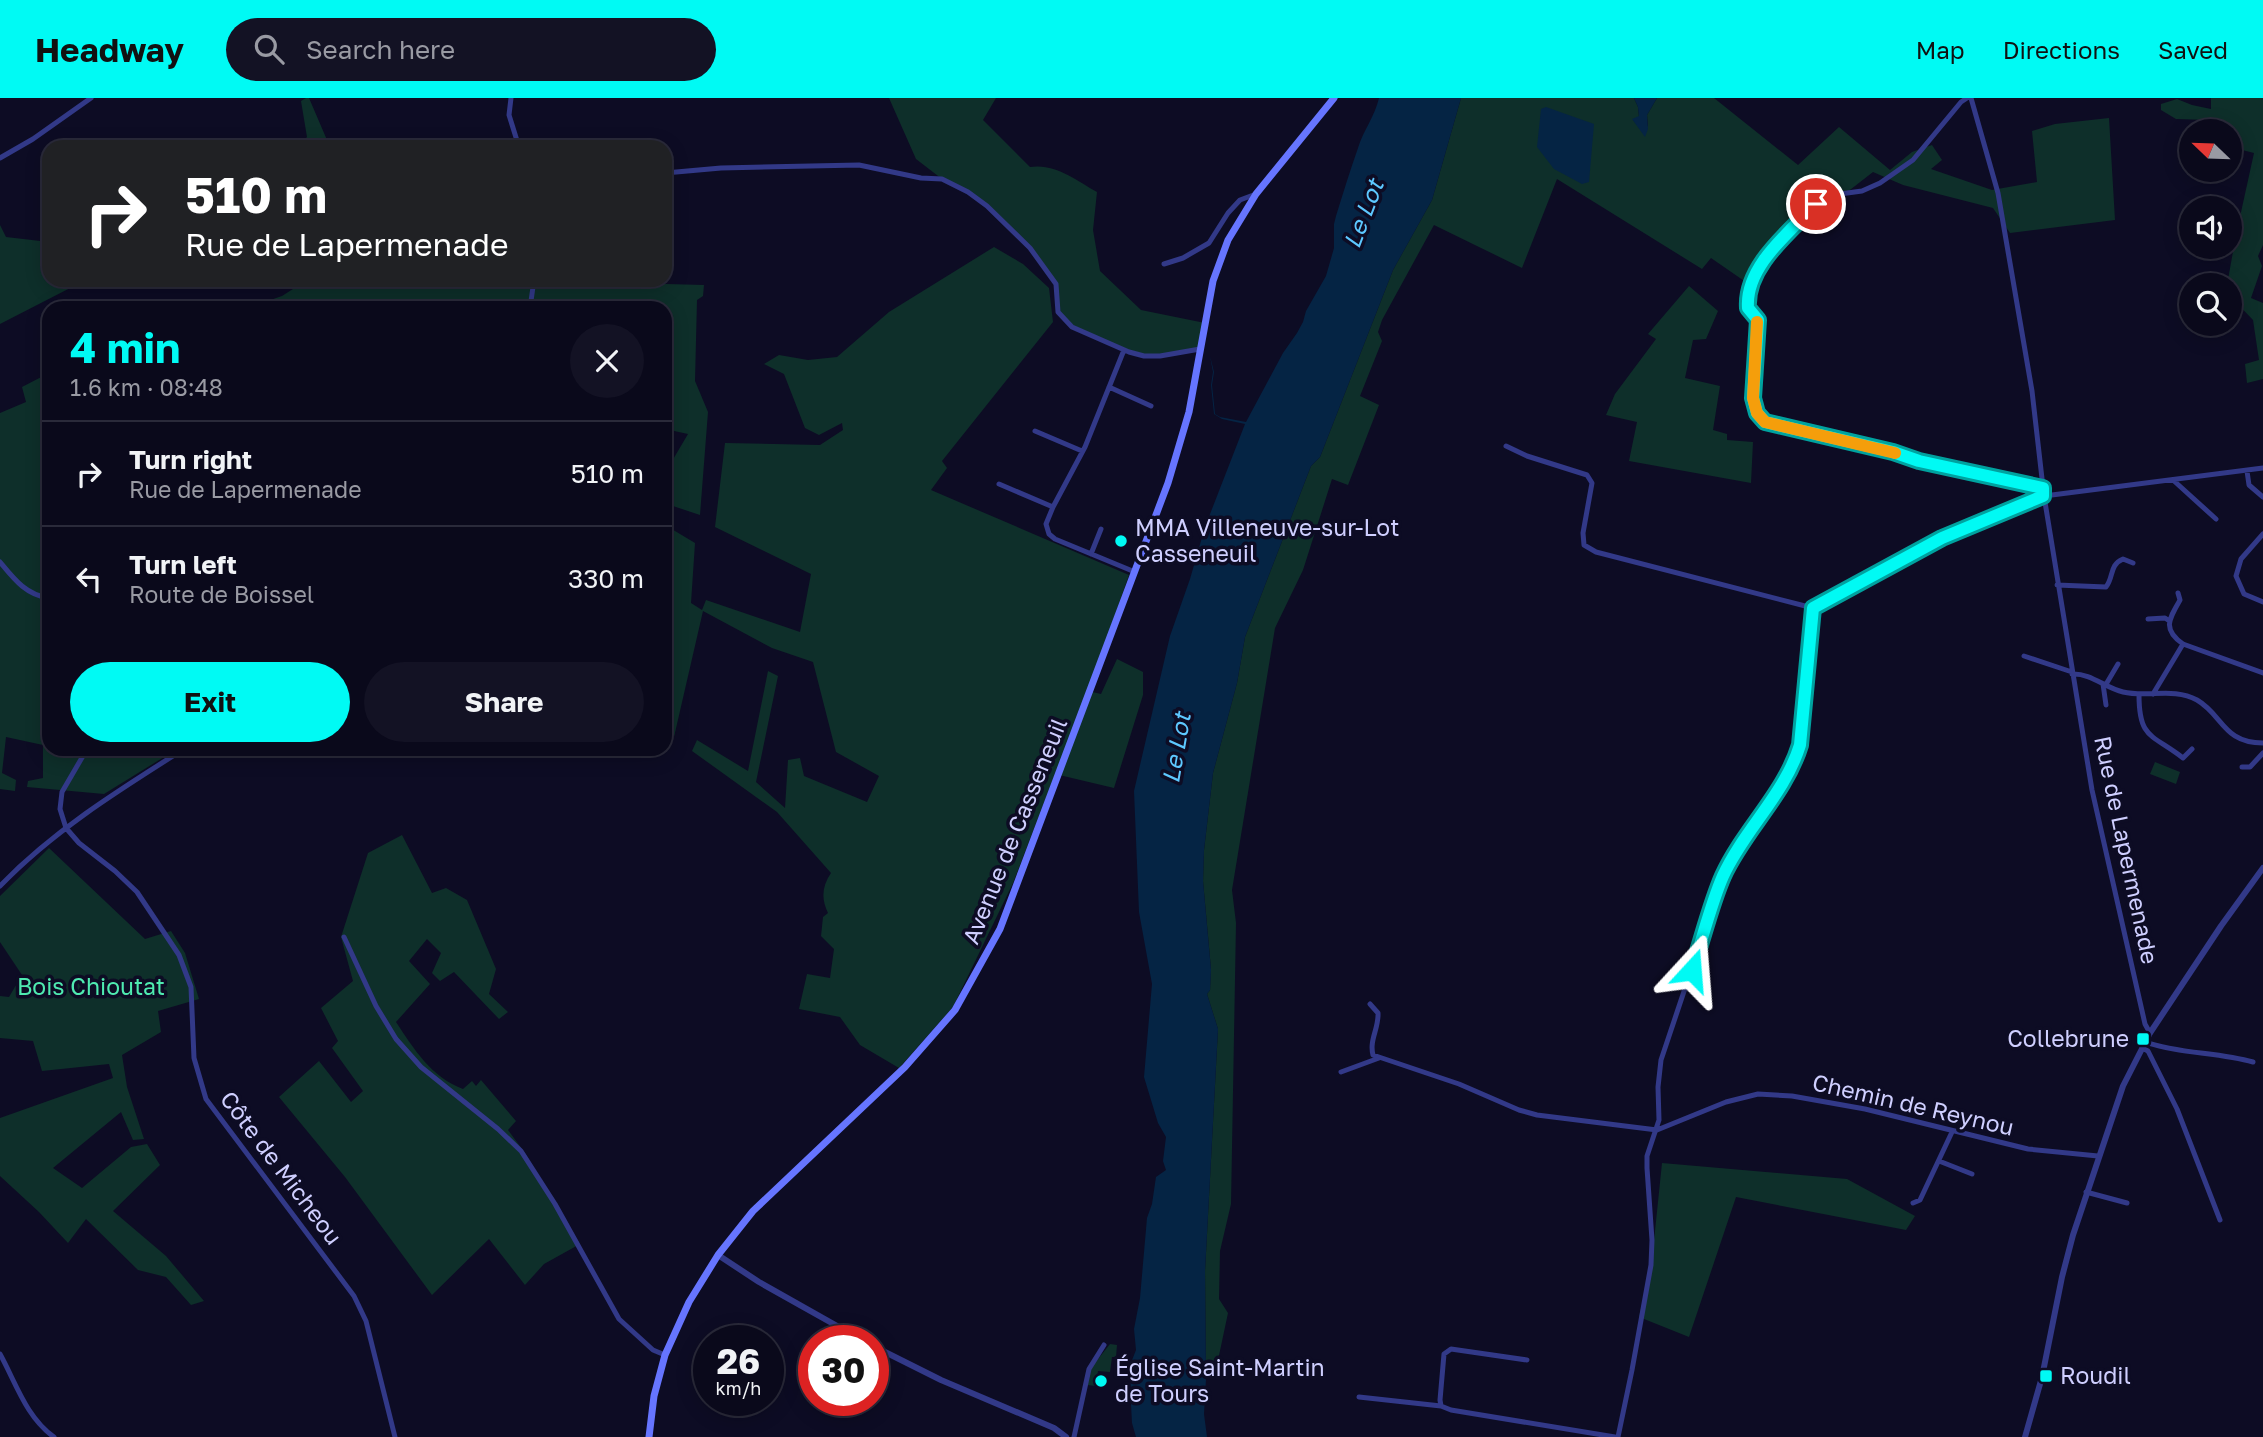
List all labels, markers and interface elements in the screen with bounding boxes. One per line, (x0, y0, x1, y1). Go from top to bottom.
search box (226, 18, 716, 81)
text: Headway (35, 30, 184, 69)
icon: search (250, 30, 288, 68)
text: Search here (306, 34, 455, 65)
text: Map (1916, 35, 1965, 64)
text: Directions (2003, 35, 2120, 64)
text: Saved (2158, 35, 2228, 64)
north arrow (2179, 119, 2242, 182)
map controls (2179, 119, 2242, 336)
text: 510 m (185, 165, 327, 224)
icon: right (70, 168, 161, 259)
water label: Le Lot (1336, 173, 1390, 252)
pin (1786, 174, 1846, 234)
icon: arrive (1797, 185, 1835, 223)
button: sound (2179, 196, 2242, 259)
text: Rue de Lapermenade (185, 225, 509, 263)
button: search (2179, 273, 2242, 336)
text: 4 min (70, 322, 180, 372)
button: close (570, 324, 644, 398)
text: 1.6 km · 08:48 (70, 373, 223, 401)
text: Turn right (129, 444, 252, 475)
icon: right (70, 455, 108, 493)
text: 510 m (571, 458, 644, 489)
text: Rue de Lapermenade (129, 475, 362, 503)
place label: MMA Villeneuve-sur-Lot Casseneuil (1135, 513, 1399, 567)
marker: MMA Villeneuve-sur-Lot Casseneuil (1113, 533, 1129, 549)
text: Turn left (129, 549, 237, 580)
icon: left (70, 560, 108, 598)
text: 330 m (568, 563, 644, 594)
text: Route de Boissel (129, 580, 314, 608)
button: Exit (70, 662, 350, 742)
button: Share (364, 662, 644, 742)
water label: Le Lot (1155, 708, 1196, 785)
street label: Avenue de Casseneuil (956, 713, 1072, 948)
street label: Rue de Lapermenade (2089, 733, 2165, 966)
position arrow (1655, 933, 1729, 1007)
park label: Bois Chioutat (17, 972, 165, 1000)
place label: Collebrune (2007, 1024, 2129, 1052)
marker: Collebrune (2135, 1031, 2151, 1047)
street label: Chemin de Reynou (1810, 1067, 2017, 1141)
street label: Côte de Micheou (215, 1085, 349, 1250)
speed limit sign: 30 (798, 1325, 889, 1416)
text: 26 (717, 1340, 760, 1382)
place label: Église Saint-Martin de Tours (1115, 1353, 1325, 1407)
place label: Roudil (2060, 1361, 2131, 1389)
marker: Roudil (2038, 1368, 2054, 1384)
marker: Église Saint-Martin de Tours (1093, 1373, 1109, 1389)
text: km/h (716, 1377, 761, 1399)

